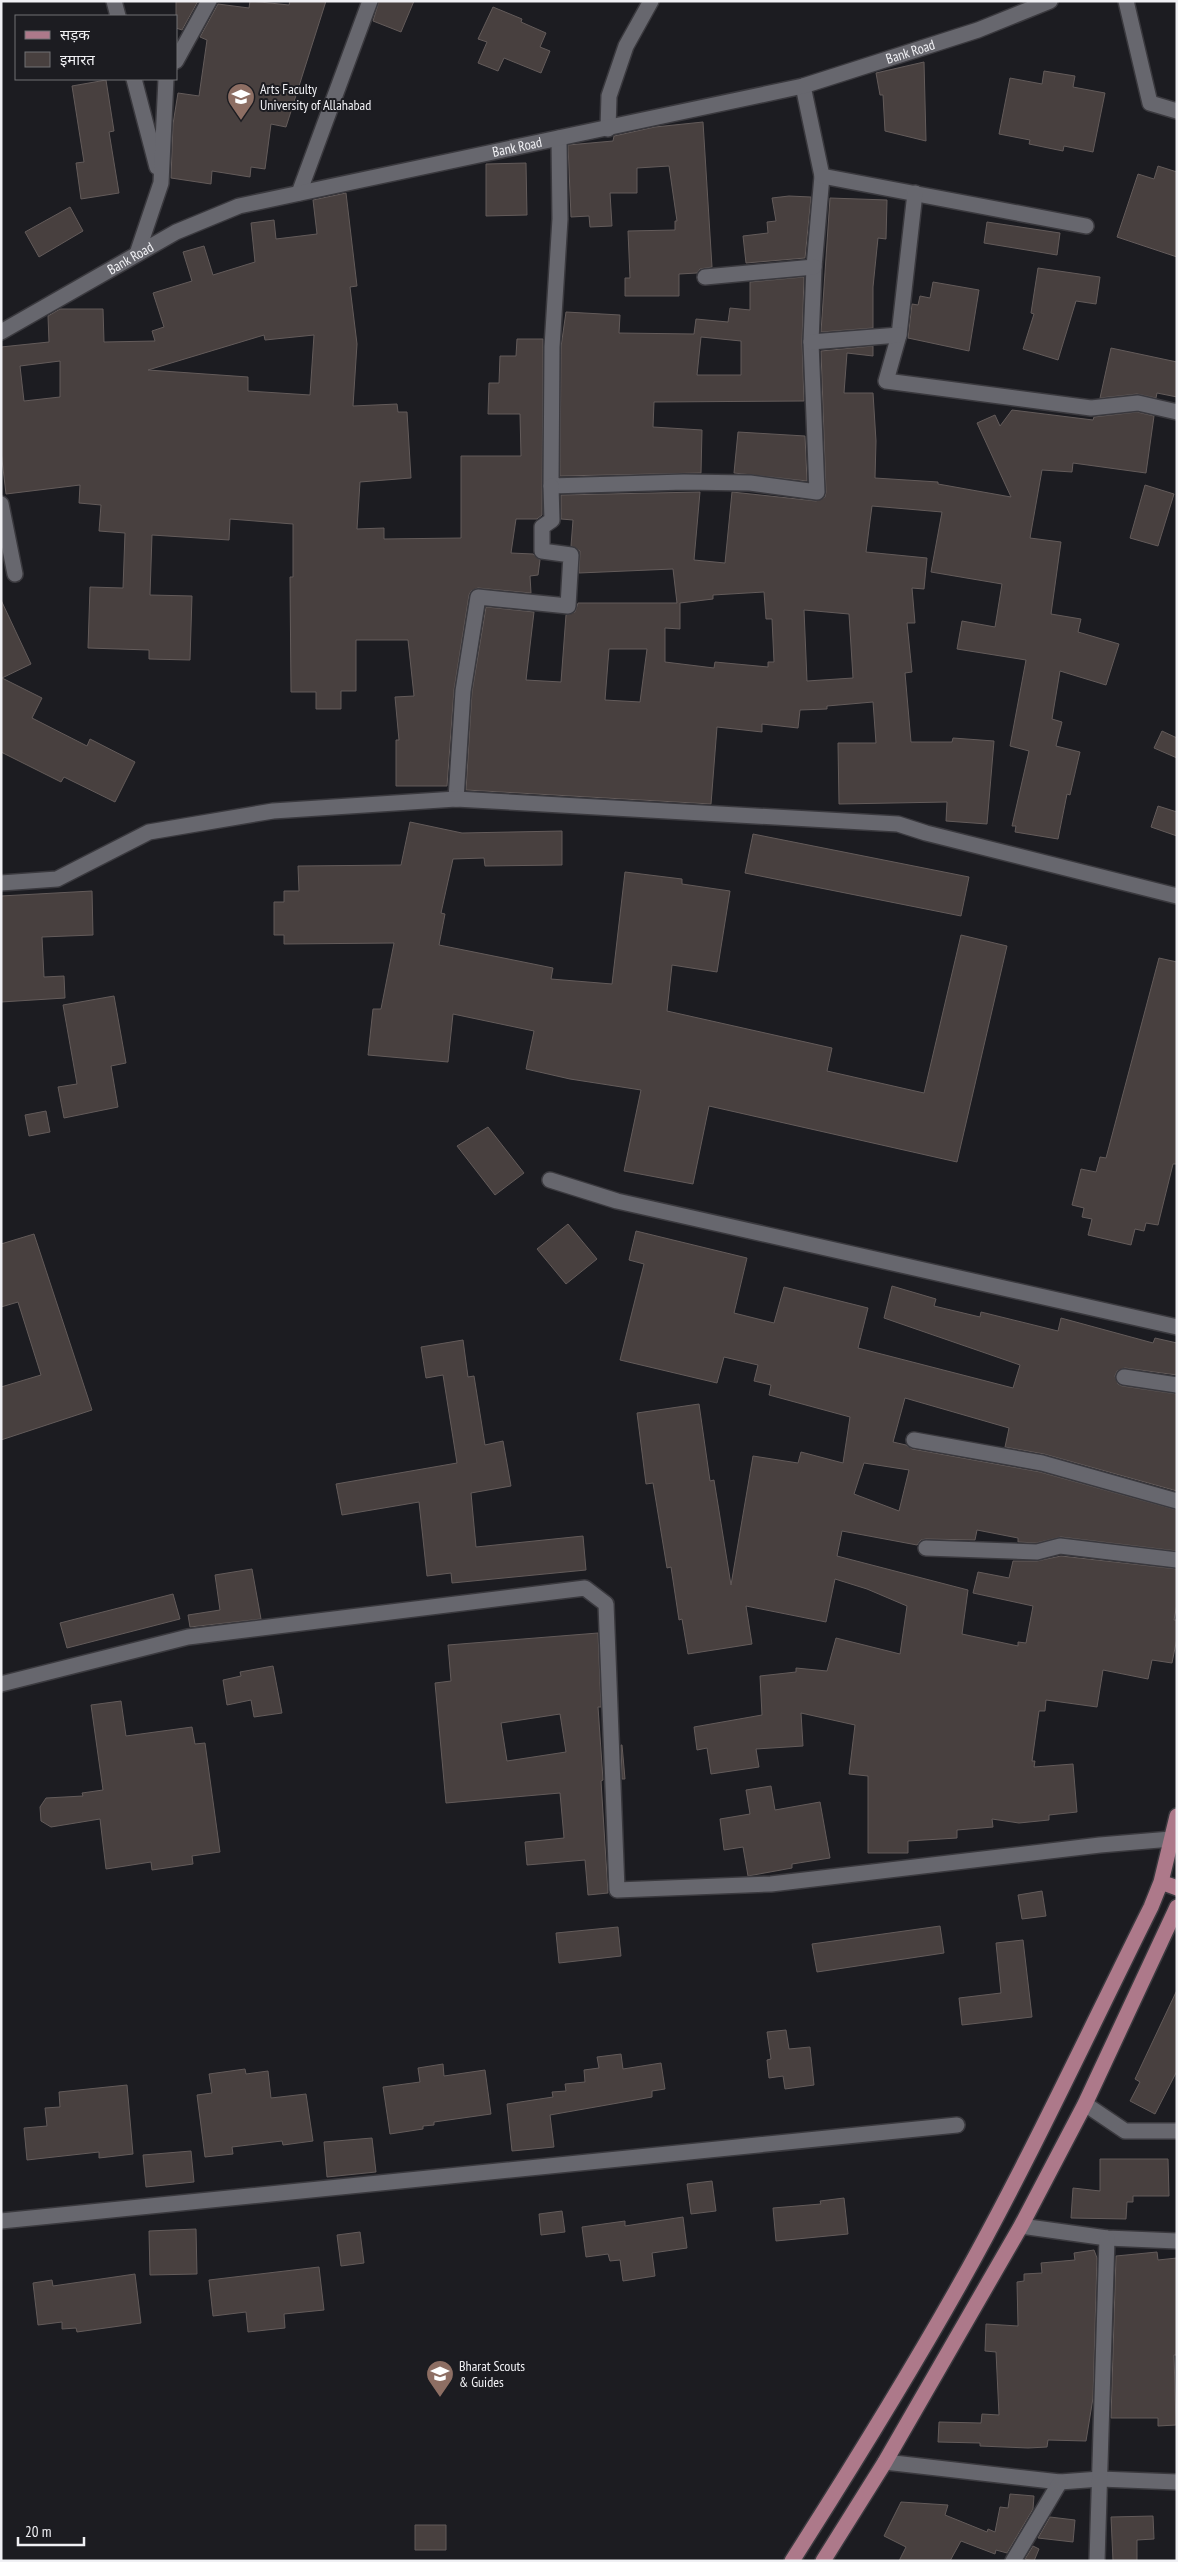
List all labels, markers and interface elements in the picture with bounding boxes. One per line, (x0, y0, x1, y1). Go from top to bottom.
legend (15, 15, 178, 80)
text: सड़क (60, 25, 90, 44)
street label: Bank Road (884, 35, 937, 68)
text: इमारत (60, 50, 95, 69)
place label: Arts Faculty University of Allahabad (260, 80, 371, 114)
school or university icon: Arts Faculty University of Allahabad (226, 82, 256, 121)
street label: Bank Road (491, 133, 544, 161)
street label: Bank Road (104, 238, 157, 278)
place label: Bharat Scouts & Guides (459, 2357, 525, 2391)
school or university icon: Bharat Scouts & Guides (425, 2359, 455, 2398)
scale bar (18, 2514, 84, 2546)
text: 20 m (25, 2522, 51, 2541)

